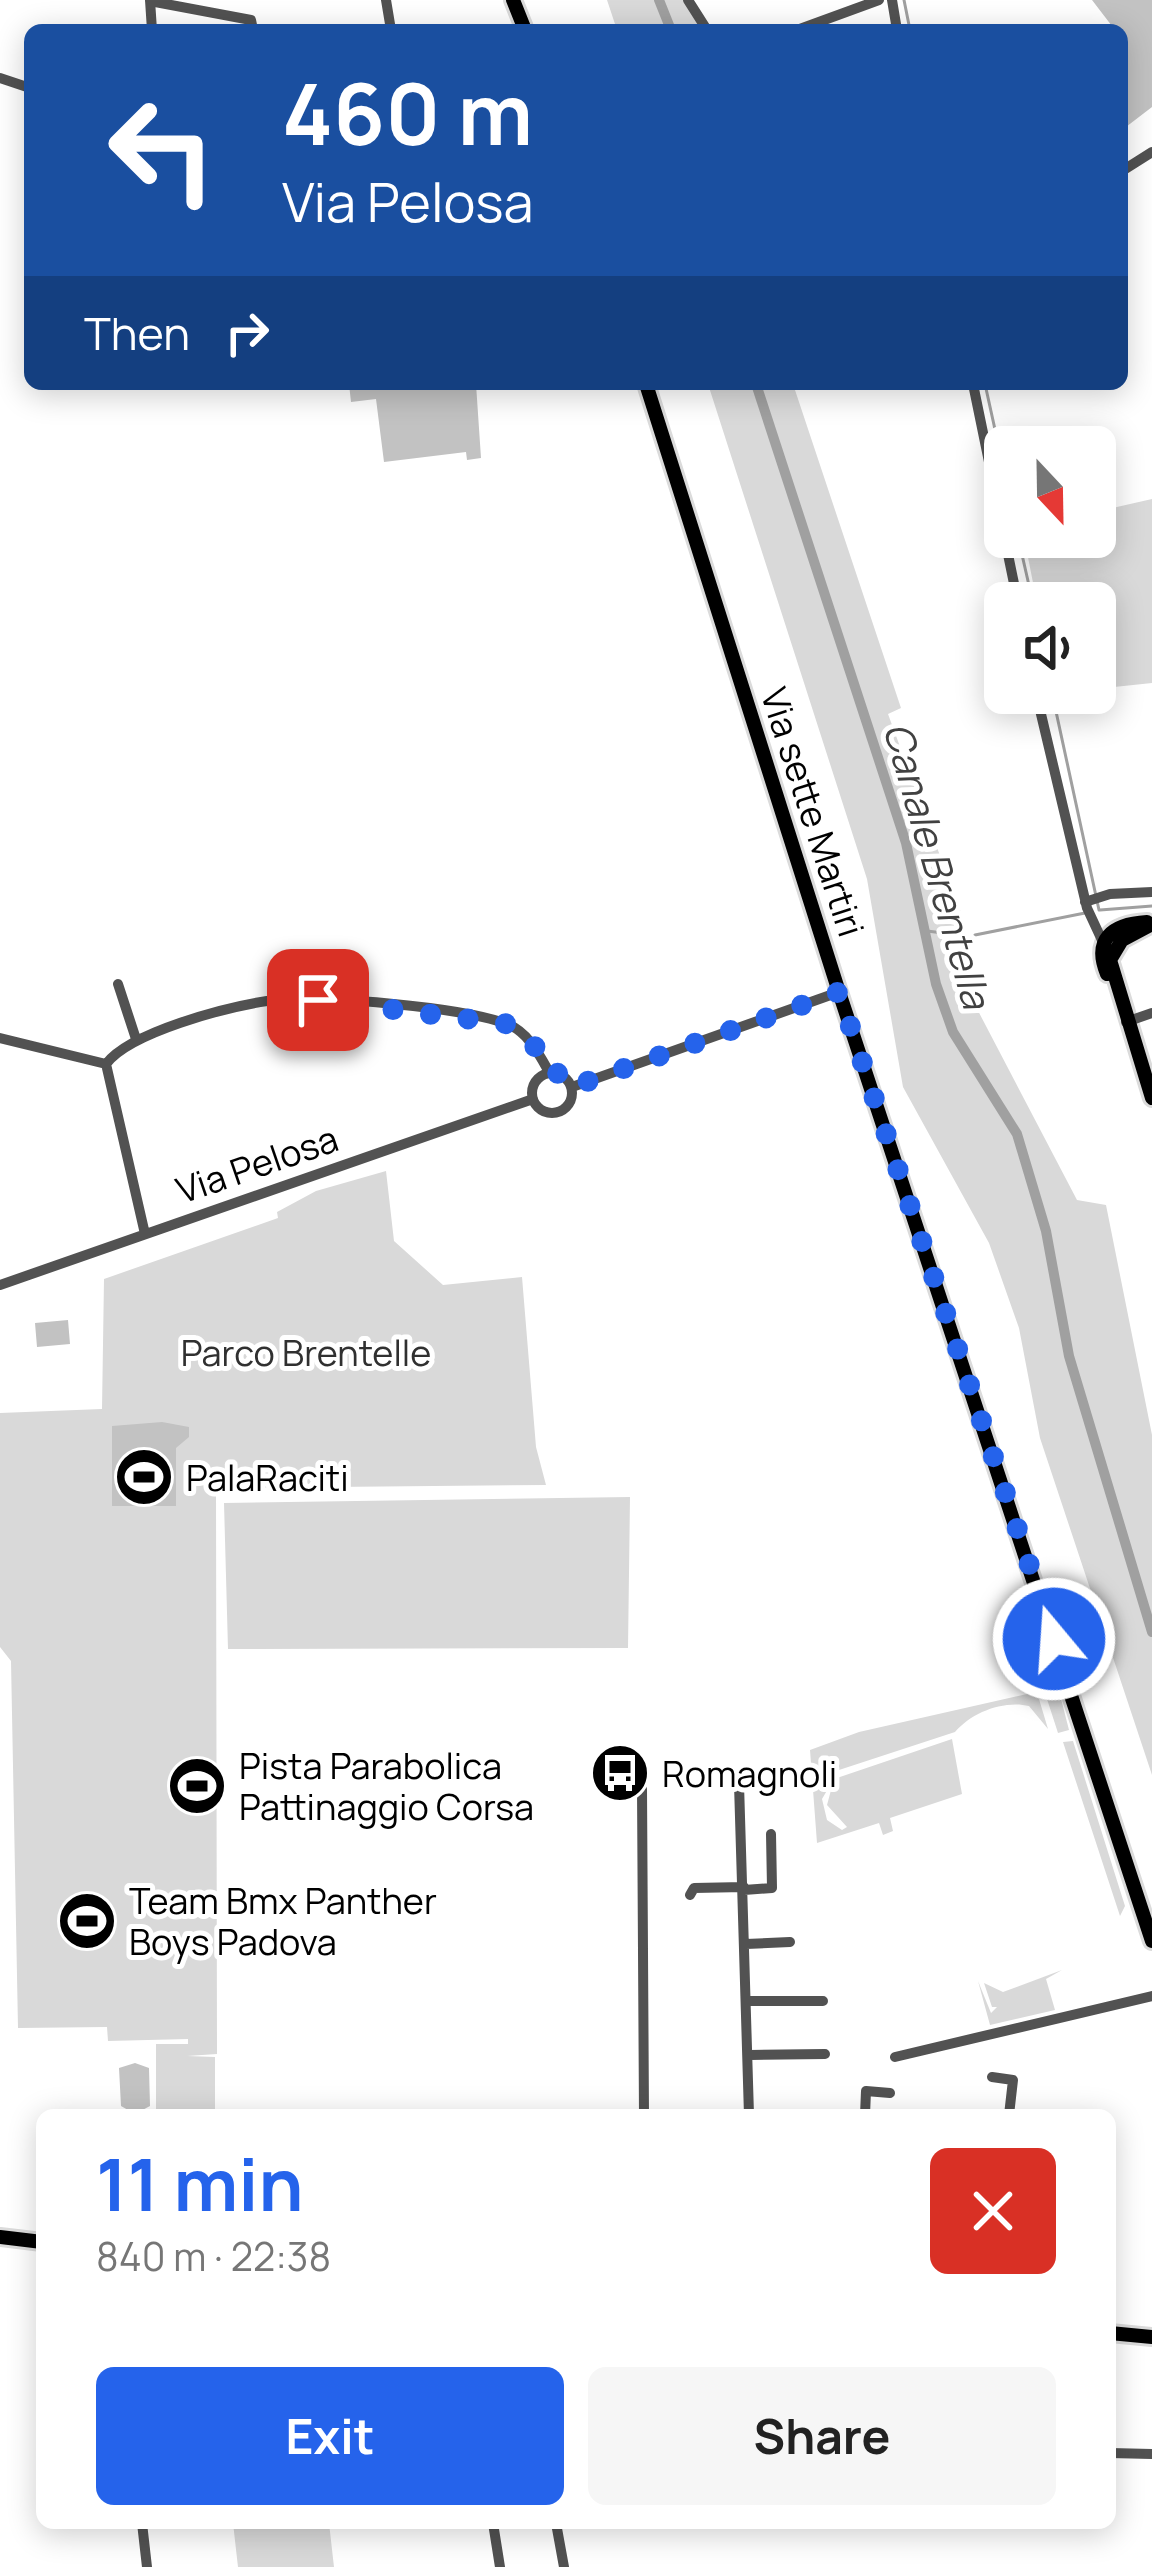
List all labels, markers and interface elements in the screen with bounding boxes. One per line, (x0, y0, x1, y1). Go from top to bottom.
text: 460 m (282, 55, 533, 170)
icon: left (84, 72, 240, 228)
text: Via Pelosa (282, 164, 534, 238)
icon: right (214, 300, 280, 366)
text: Then (84, 302, 190, 364)
north arrow (984, 426, 1116, 558)
map controls (984, 426, 1116, 714)
button: sound (984, 582, 1116, 714)
street label: Via sette Martiri (750, 681, 876, 943)
water label: Canale Brentella (871, 716, 1005, 1016)
pin (267, 949, 369, 1051)
icon: arrive (285, 967, 351, 1033)
street label: Via Pelosa (170, 1114, 344, 1214)
park label: Parco Brentelle (181, 1328, 431, 1377)
sports icon: PalaRaciti (113, 1446, 175, 1508)
place label: PalaRaciti (186, 1453, 349, 1502)
position arrow (991, 1576, 1117, 1702)
place label: Pista Parabolica Pattinaggio Corsa (239, 1741, 534, 1831)
bus stop icon: Romagnoli (589, 1742, 651, 1804)
place label: Romagnoli (662, 1749, 837, 1798)
sports icon: Pista Parabolica Pattinaggio Corsa (166, 1755, 228, 1817)
place label: Team Bmx Panther Boys Padova (129, 1876, 437, 1966)
sports icon: Team Bmx Panther Boys Padova (56, 1890, 118, 1952)
text: 11 min (96, 2134, 303, 2233)
button: close (930, 2148, 1056, 2274)
text: 840 m · 22:38 (96, 2229, 331, 2283)
button: Exit (96, 2367, 564, 2505)
button: Share (588, 2367, 1056, 2505)

